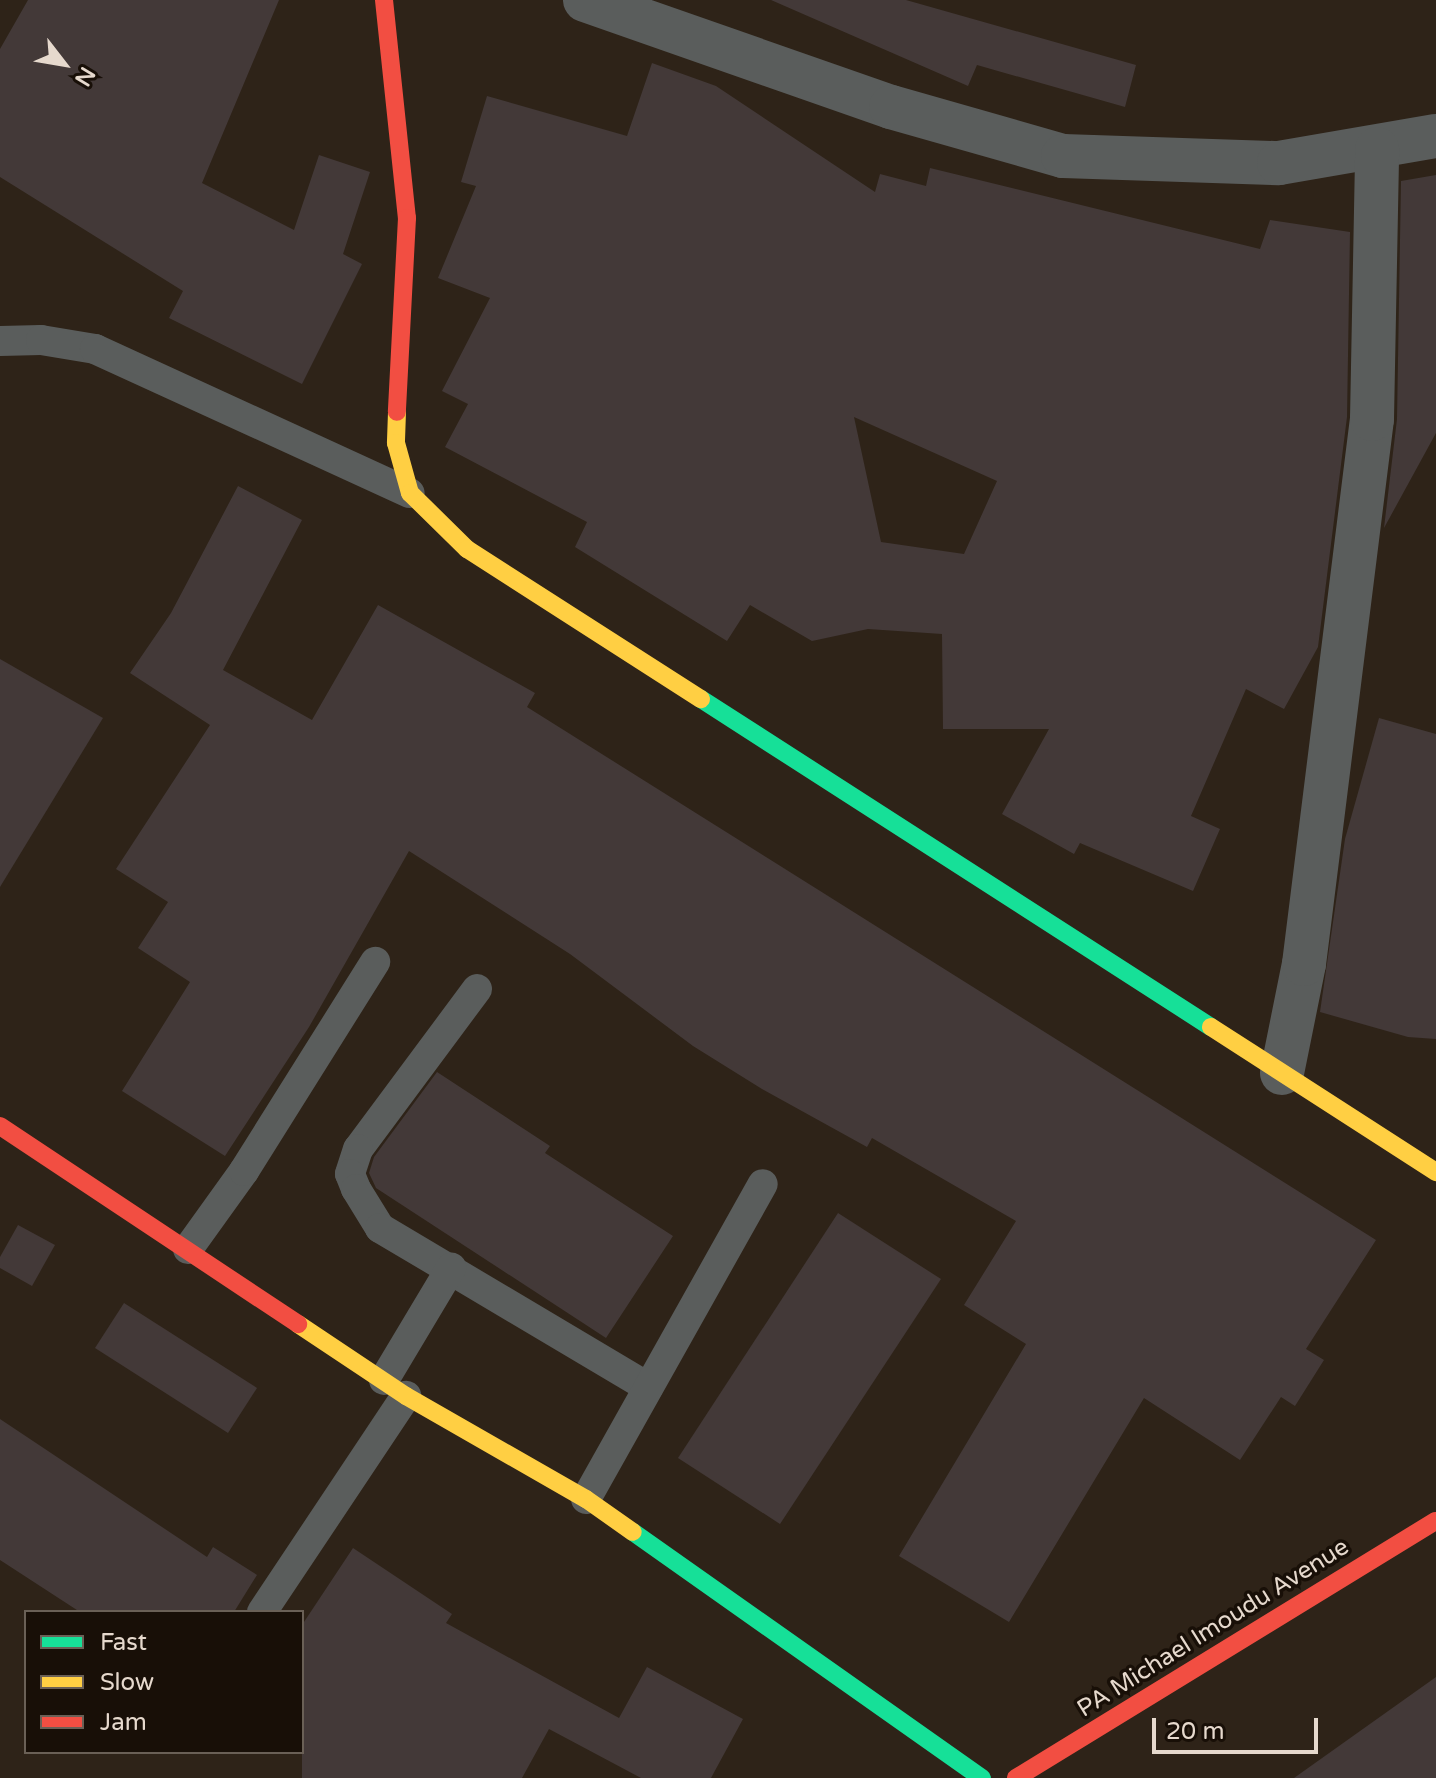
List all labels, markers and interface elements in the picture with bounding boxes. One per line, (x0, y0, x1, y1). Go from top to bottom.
north arrow (24, 24, 104, 104)
text: N (69, 62, 100, 91)
street label: PA Michael Imoudu Avenue (1072, 1532, 1354, 1724)
legend (24, 1610, 304, 1754)
text: Fast (100, 1628, 147, 1657)
text: Slow (100, 1668, 154, 1697)
scale bar (1156, 1702, 1322, 1752)
text: Jam (100, 1708, 147, 1737)
text: 20 m (1166, 1717, 1224, 1746)

